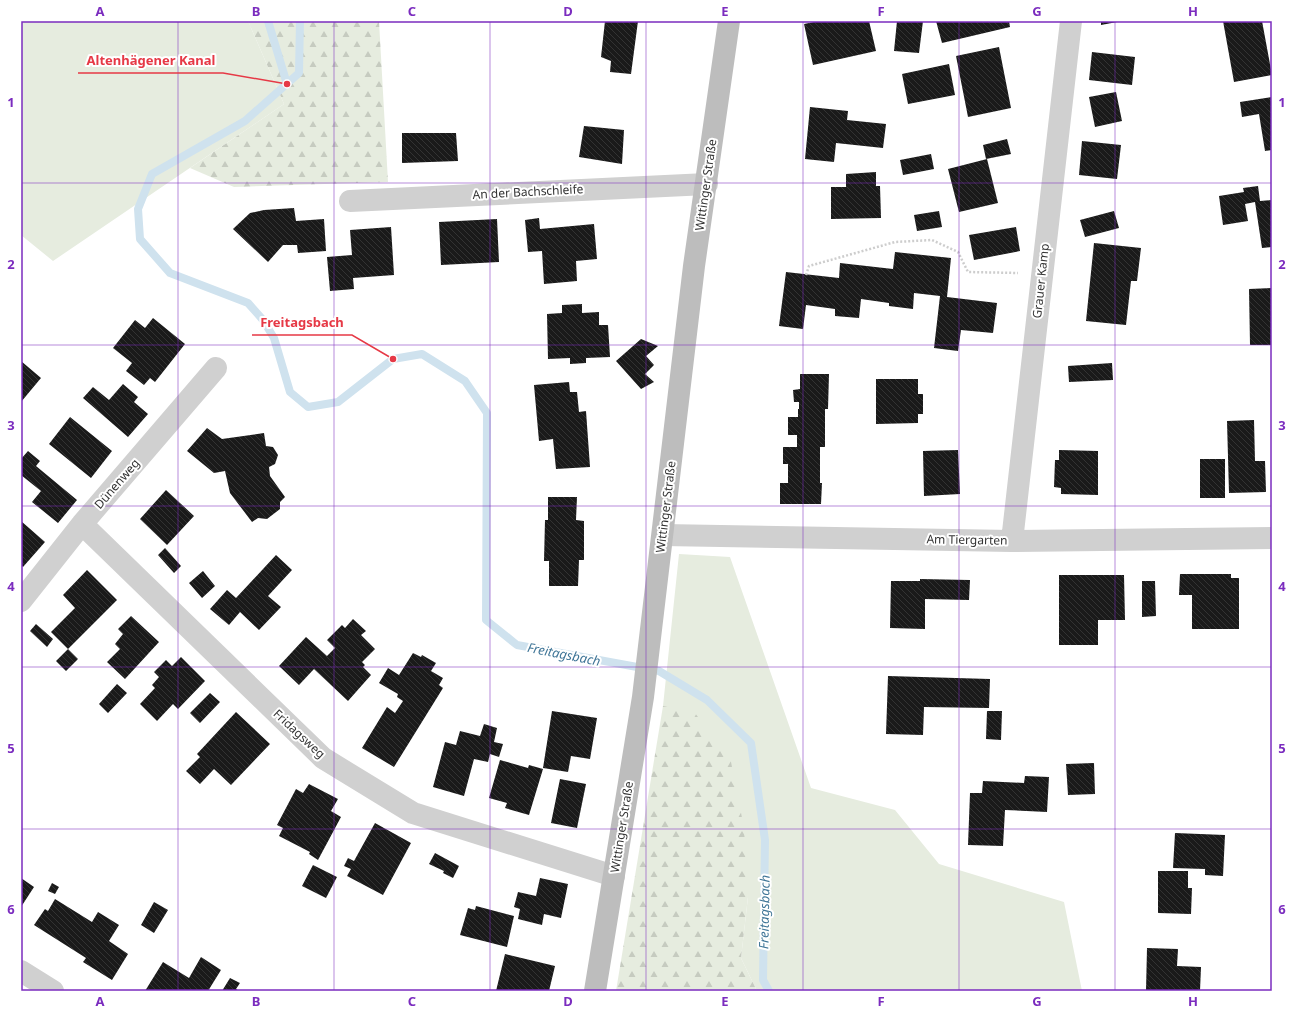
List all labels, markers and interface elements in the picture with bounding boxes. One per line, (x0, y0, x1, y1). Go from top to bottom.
text: A (96, 2, 105, 20)
text: B (252, 2, 260, 20)
text: C (408, 2, 416, 20)
text: D (563, 2, 573, 20)
text: E (721, 2, 729, 20)
text: F (877, 2, 885, 20)
text: G (1032, 2, 1042, 20)
text: H (1188, 2, 1198, 20)
callout: Altenhägener Kanal (78, 48, 223, 73)
text: Altenhägener Kanal (87, 51, 215, 69)
text: 1 (7, 93, 15, 111)
text: 1 (1278, 93, 1286, 111)
street label: Wittinger Straße (691, 138, 720, 232)
street label: An der Bachschleife (472, 180, 584, 203)
street label: Grauer Kamp (1028, 243, 1053, 319)
text: 2 (7, 255, 15, 273)
text: 2 (1278, 255, 1286, 273)
callout: Freitagsbach (252, 310, 352, 335)
text: Freitagsbach (260, 313, 344, 331)
text: 3 (7, 416, 15, 434)
text: 3 (1278, 416, 1286, 434)
street label: Dünenweg (90, 455, 143, 512)
street label: Wittinger Straße (651, 460, 680, 554)
street label: Am Tiergarten (926, 530, 1008, 549)
text: 4 (7, 577, 15, 595)
text: 4 (1278, 577, 1286, 595)
water label: Freitagsbach (526, 638, 602, 670)
street label: Fridagsweg (270, 705, 329, 762)
text: 5 (7, 739, 15, 757)
text: 5 (1278, 739, 1286, 757)
street label: Wittinger Straße (606, 780, 637, 874)
water label: Freitagsbach (754, 875, 774, 949)
text: 6 (7, 900, 15, 918)
text: 6 (1278, 900, 1286, 918)
text: A (96, 992, 105, 1010)
text: B (252, 992, 260, 1010)
text: C (408, 992, 416, 1010)
text: D (563, 992, 573, 1010)
text: E (721, 992, 729, 1010)
text: F (877, 992, 885, 1010)
text: G (1032, 992, 1042, 1010)
text: H (1188, 992, 1198, 1010)

